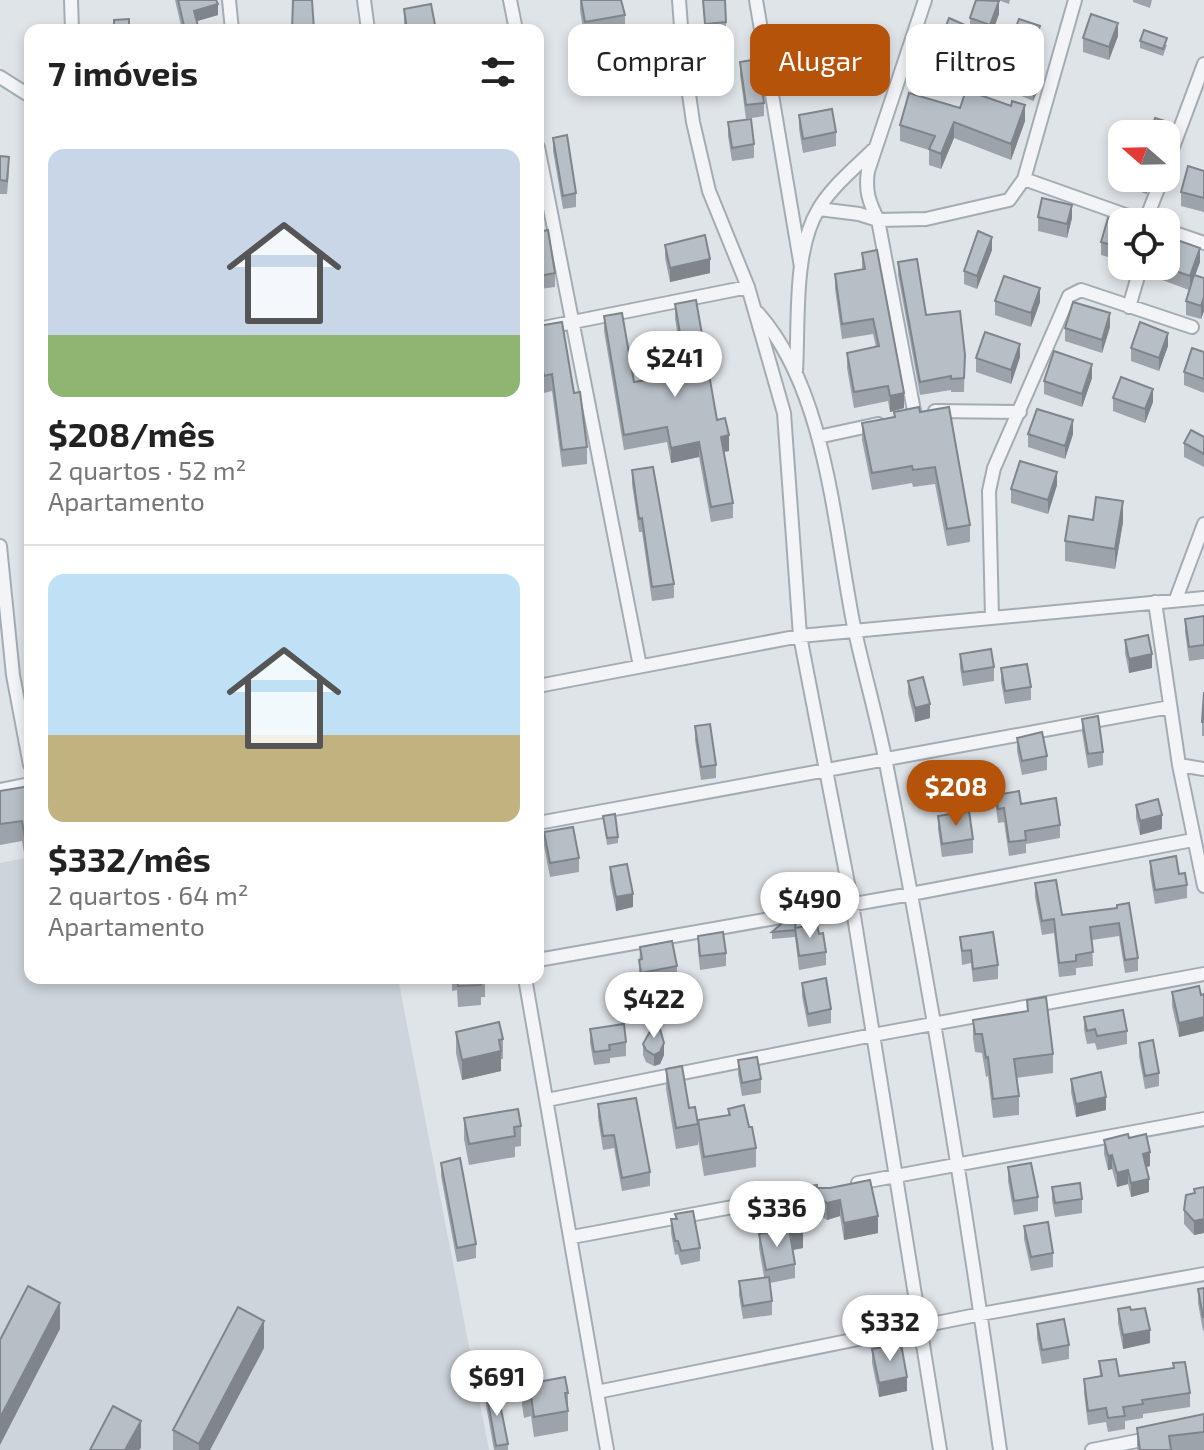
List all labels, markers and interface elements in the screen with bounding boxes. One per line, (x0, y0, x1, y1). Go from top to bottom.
chip: Comprar (568, 24, 734, 96)
chip: Alugar (750, 24, 890, 96)
chip: Filtros (906, 24, 1044, 96)
icon: filters (476, 50, 520, 94)
text: 7 imóveis (48, 52, 198, 93)
north arrow (1108, 120, 1180, 192)
map controls (1108, 120, 1180, 280)
icon: home (212, 201, 356, 345)
button: locate (1108, 208, 1180, 280)
pin: $241 (628, 331, 722, 399)
text: $241 (646, 341, 704, 372)
text: $208/mês (48, 413, 215, 454)
text: 2 quartos · 52 m² (48, 454, 246, 485)
text: Apartamento (48, 485, 205, 516)
icon: home (212, 626, 356, 770)
pin: $208 (909, 760, 1003, 828)
text: $208 (925, 770, 987, 801)
text: $332/mês (48, 838, 211, 879)
pin: $490 (763, 872, 857, 940)
text: 2 quartos · 64 m² (48, 879, 249, 910)
text: $490 (778, 882, 842, 913)
text: Apartamento (48, 910, 205, 941)
pin: $422 (607, 972, 701, 1040)
text: $422 (623, 982, 685, 1013)
pin: $336 (730, 1181, 824, 1249)
text: $336 (747, 1191, 807, 1222)
pin: $332 (843, 1295, 937, 1363)
text: $332 (860, 1305, 920, 1336)
pin: $691 (450, 1350, 544, 1418)
text: $691 (469, 1360, 526, 1391)

